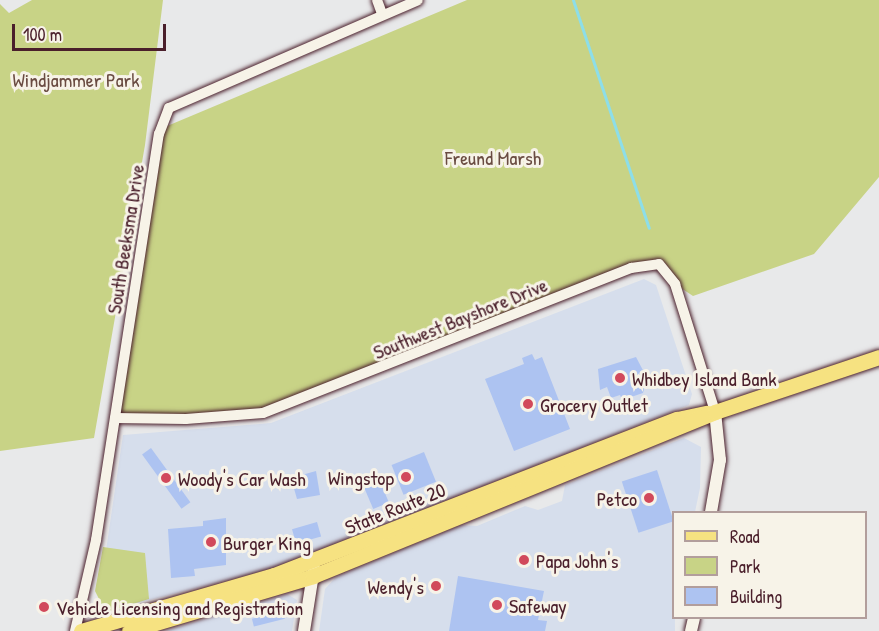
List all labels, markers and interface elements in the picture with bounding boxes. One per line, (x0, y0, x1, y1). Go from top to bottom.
scale bar (15, 12, 170, 50)
text: 100 m (23, 22, 62, 47)
park label: Windjammer Park (12, 67, 140, 91)
park label: Freund Marsh (445, 145, 541, 169)
street label: South Beeksma Drive (101, 163, 149, 315)
street label: Southwest Bayshore Drive (370, 272, 550, 364)
place label: Whidbey Island Bank (632, 366, 777, 390)
marker: Whidbey Island Bank (613, 371, 627, 385)
place label: Grocery Outlet (540, 392, 648, 416)
marker: Grocery Outlet (521, 397, 535, 411)
place label: Wingstop (328, 465, 394, 489)
place label: Woody's Car Wash (178, 466, 306, 490)
marker: Wingstop (399, 470, 413, 484)
marker: Woody's Car Wash (159, 471, 173, 485)
street label: State Route 20 (341, 477, 449, 539)
place label: Petco (597, 486, 637, 510)
marker: Petco (642, 491, 656, 505)
legend (672, 511, 867, 619)
text: Road (730, 524, 760, 549)
place label: Burger King (223, 530, 311, 554)
marker: Burger King (204, 535, 218, 549)
place label: Papa John's (536, 548, 618, 572)
marker: Papa John's (517, 553, 531, 567)
text: Park (730, 554, 760, 579)
place label: Wendy's (367, 574, 424, 598)
marker: Wendy's (429, 579, 443, 593)
text: Building (730, 584, 782, 609)
place label: Safeway (509, 593, 567, 617)
place label: Vehicle Licensing and Registration (56, 595, 303, 619)
marker: Safeway (490, 598, 504, 612)
marker: Vehicle Licensing and Registration (37, 600, 51, 614)

